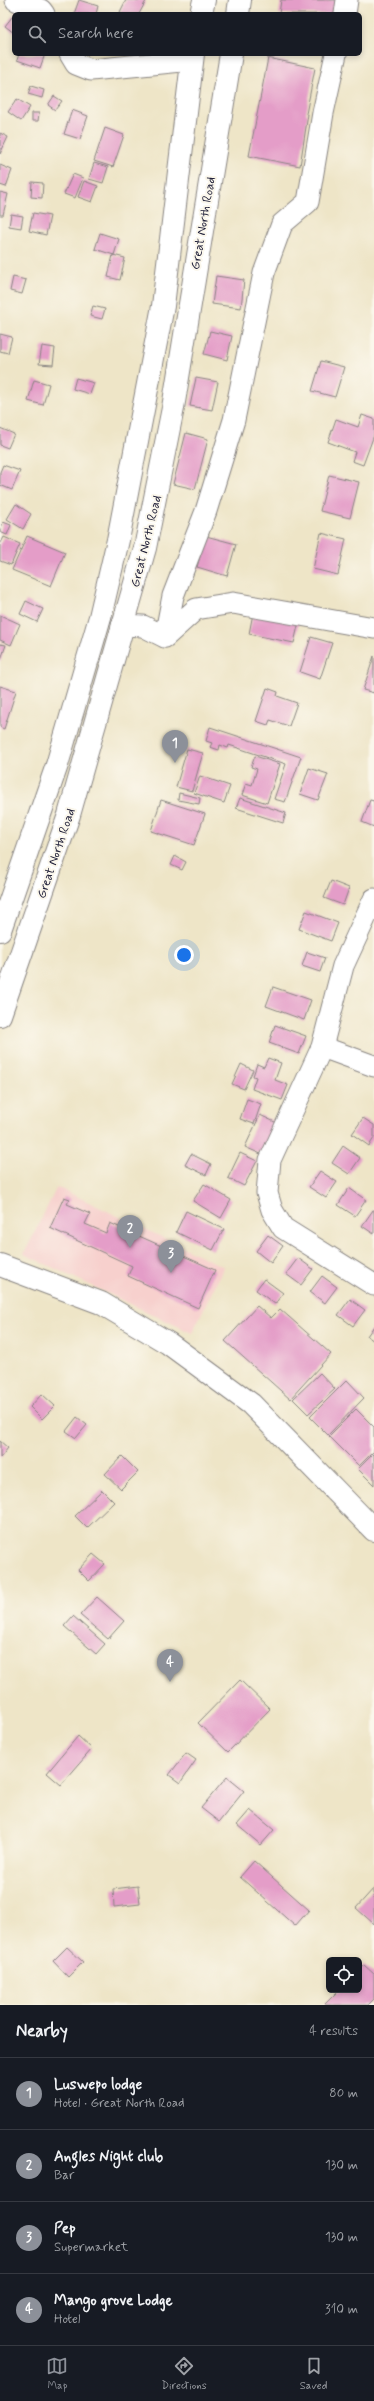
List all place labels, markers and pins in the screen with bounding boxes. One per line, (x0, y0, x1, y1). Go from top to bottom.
pin: 1 (162, 730, 188, 763)
pin: 2 (117, 1215, 143, 1248)
pin: 3 (158, 1240, 184, 1273)
pin: 4 (157, 1649, 183, 1682)

